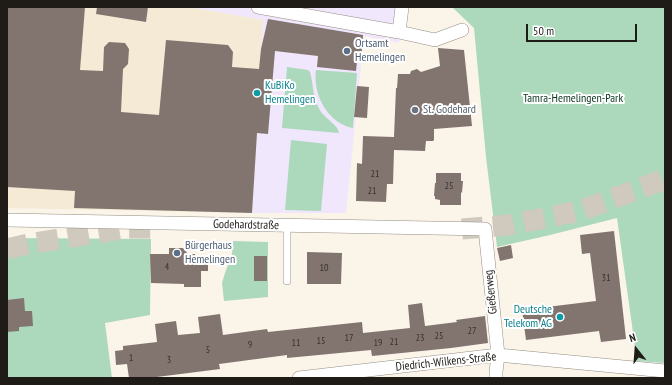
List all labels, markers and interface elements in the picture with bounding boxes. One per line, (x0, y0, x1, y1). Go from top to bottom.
scale bar (528, 16, 639, 42)
text: 50 m (533, 23, 554, 38)
place label: Ortsamt Hemelingen (355, 37, 405, 65)
marker: Ortsamt Hemelingen (342, 46, 352, 56)
place label: KuBiKo Hemelingen (265, 79, 315, 107)
marker: KuBiKo Hemelingen (252, 88, 262, 98)
park label: Tamra-Hemelingen-Park (523, 92, 623, 106)
place label: St. Godehard (423, 103, 476, 117)
marker: St. Godehard (410, 105, 420, 115)
house number: 21 (371, 168, 379, 180)
house number: 25 (445, 180, 453, 192)
house number: 21 (368, 185, 376, 197)
street label: Godehardstraße (213, 217, 279, 233)
place label: Bürgerhaus Hemelingen (185, 239, 235, 267)
marker: Bürgerhaus Hemelingen (172, 248, 182, 258)
house number: 4 (165, 261, 169, 273)
house number: 10 (320, 262, 328, 274)
street label: Gießerweg (482, 269, 500, 315)
house number: 31 (602, 272, 610, 284)
place label: Deutsche Telekom AG (504, 303, 552, 331)
marker: Deutsche Telekom AG (555, 312, 565, 322)
house number: 27 (468, 325, 476, 337)
north arrow (616, 329, 656, 369)
house number: 25 (435, 330, 443, 342)
text: N (628, 330, 637, 345)
house number: 17 (345, 332, 353, 344)
house number: 23 (416, 332, 424, 344)
house number: 15 (317, 335, 325, 347)
house number: 21 (390, 336, 398, 348)
house number: 11 (292, 337, 300, 349)
house number: 19 (374, 337, 382, 349)
house number: 9 (248, 339, 252, 351)
house number: 5 (206, 344, 210, 356)
street label: Diedrich-Wilkens-Straße (395, 350, 497, 374)
house number: 1 (129, 352, 133, 364)
house number: 3 (167, 354, 171, 366)

